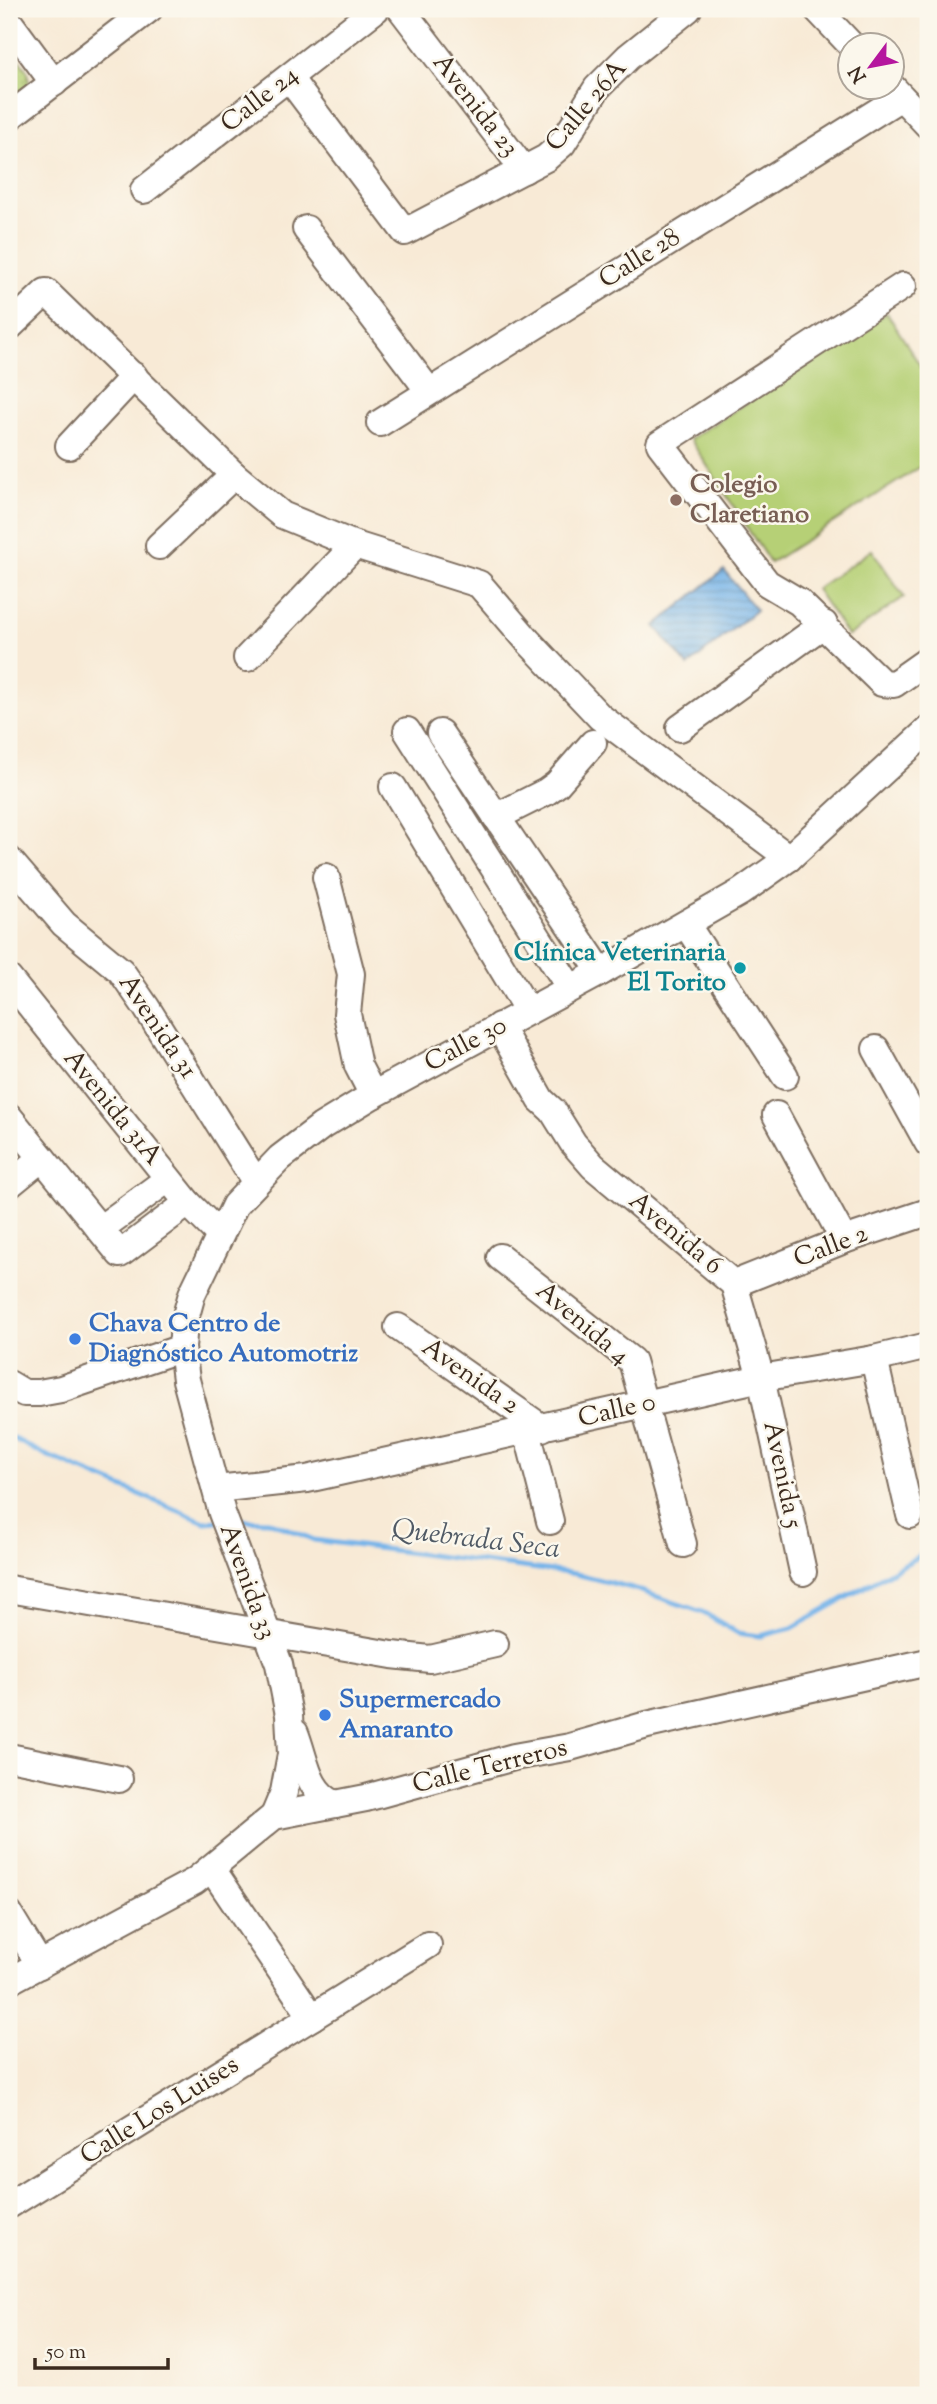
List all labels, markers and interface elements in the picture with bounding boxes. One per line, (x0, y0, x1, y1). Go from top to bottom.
north arrow (836, 32, 906, 102)
street label: Avenida 23 (423, 46, 527, 166)
street label: Calle 26A (537, 52, 637, 160)
street label: Calle 24 (213, 58, 307, 142)
text: N (843, 60, 874, 87)
street label: Calle 28 (592, 220, 688, 298)
place label: Colegio Claretiano (690, 467, 809, 534)
marker: Colegio Claretiano (668, 492, 684, 508)
place label: Clínica Veterinaria El Torito (514, 935, 726, 1002)
marker: Clínica Veterinaria El Torito (732, 960, 748, 976)
street label: Avenida 31 (108, 967, 206, 1087)
street label: Calle 30 (418, 1008, 514, 1082)
street label: Avenida 31A (54, 1042, 170, 1174)
street label: Avenida 6 (620, 1184, 730, 1284)
street label: Calle 2 (789, 1216, 873, 1278)
street label: Avenida 4 (527, 1274, 637, 1374)
place label: Chava Centro de Diagnóstico Automotriz (89, 1306, 358, 1373)
street label: Avenida 2 (414, 1330, 526, 1424)
marker: Chava Centro de Diagnóstico Automotriz (67, 1331, 83, 1347)
street label: Calle 0 (575, 1384, 659, 1438)
street label: Avenida 5 (753, 1418, 811, 1532)
water label: Quebrada Seca (390, 1510, 562, 1570)
street label: Avenida 33 (209, 1519, 285, 1645)
place label: Supermercado Amaranto (339, 1682, 501, 1749)
marker: Supermercado Amaranto (317, 1707, 333, 1723)
street label: Calle Terreros (409, 1730, 571, 1804)
street label: Calle Los Luises (74, 2047, 246, 2175)
scale bar (35, 2327, 168, 2371)
text: 50 m (45, 2338, 86, 2368)

